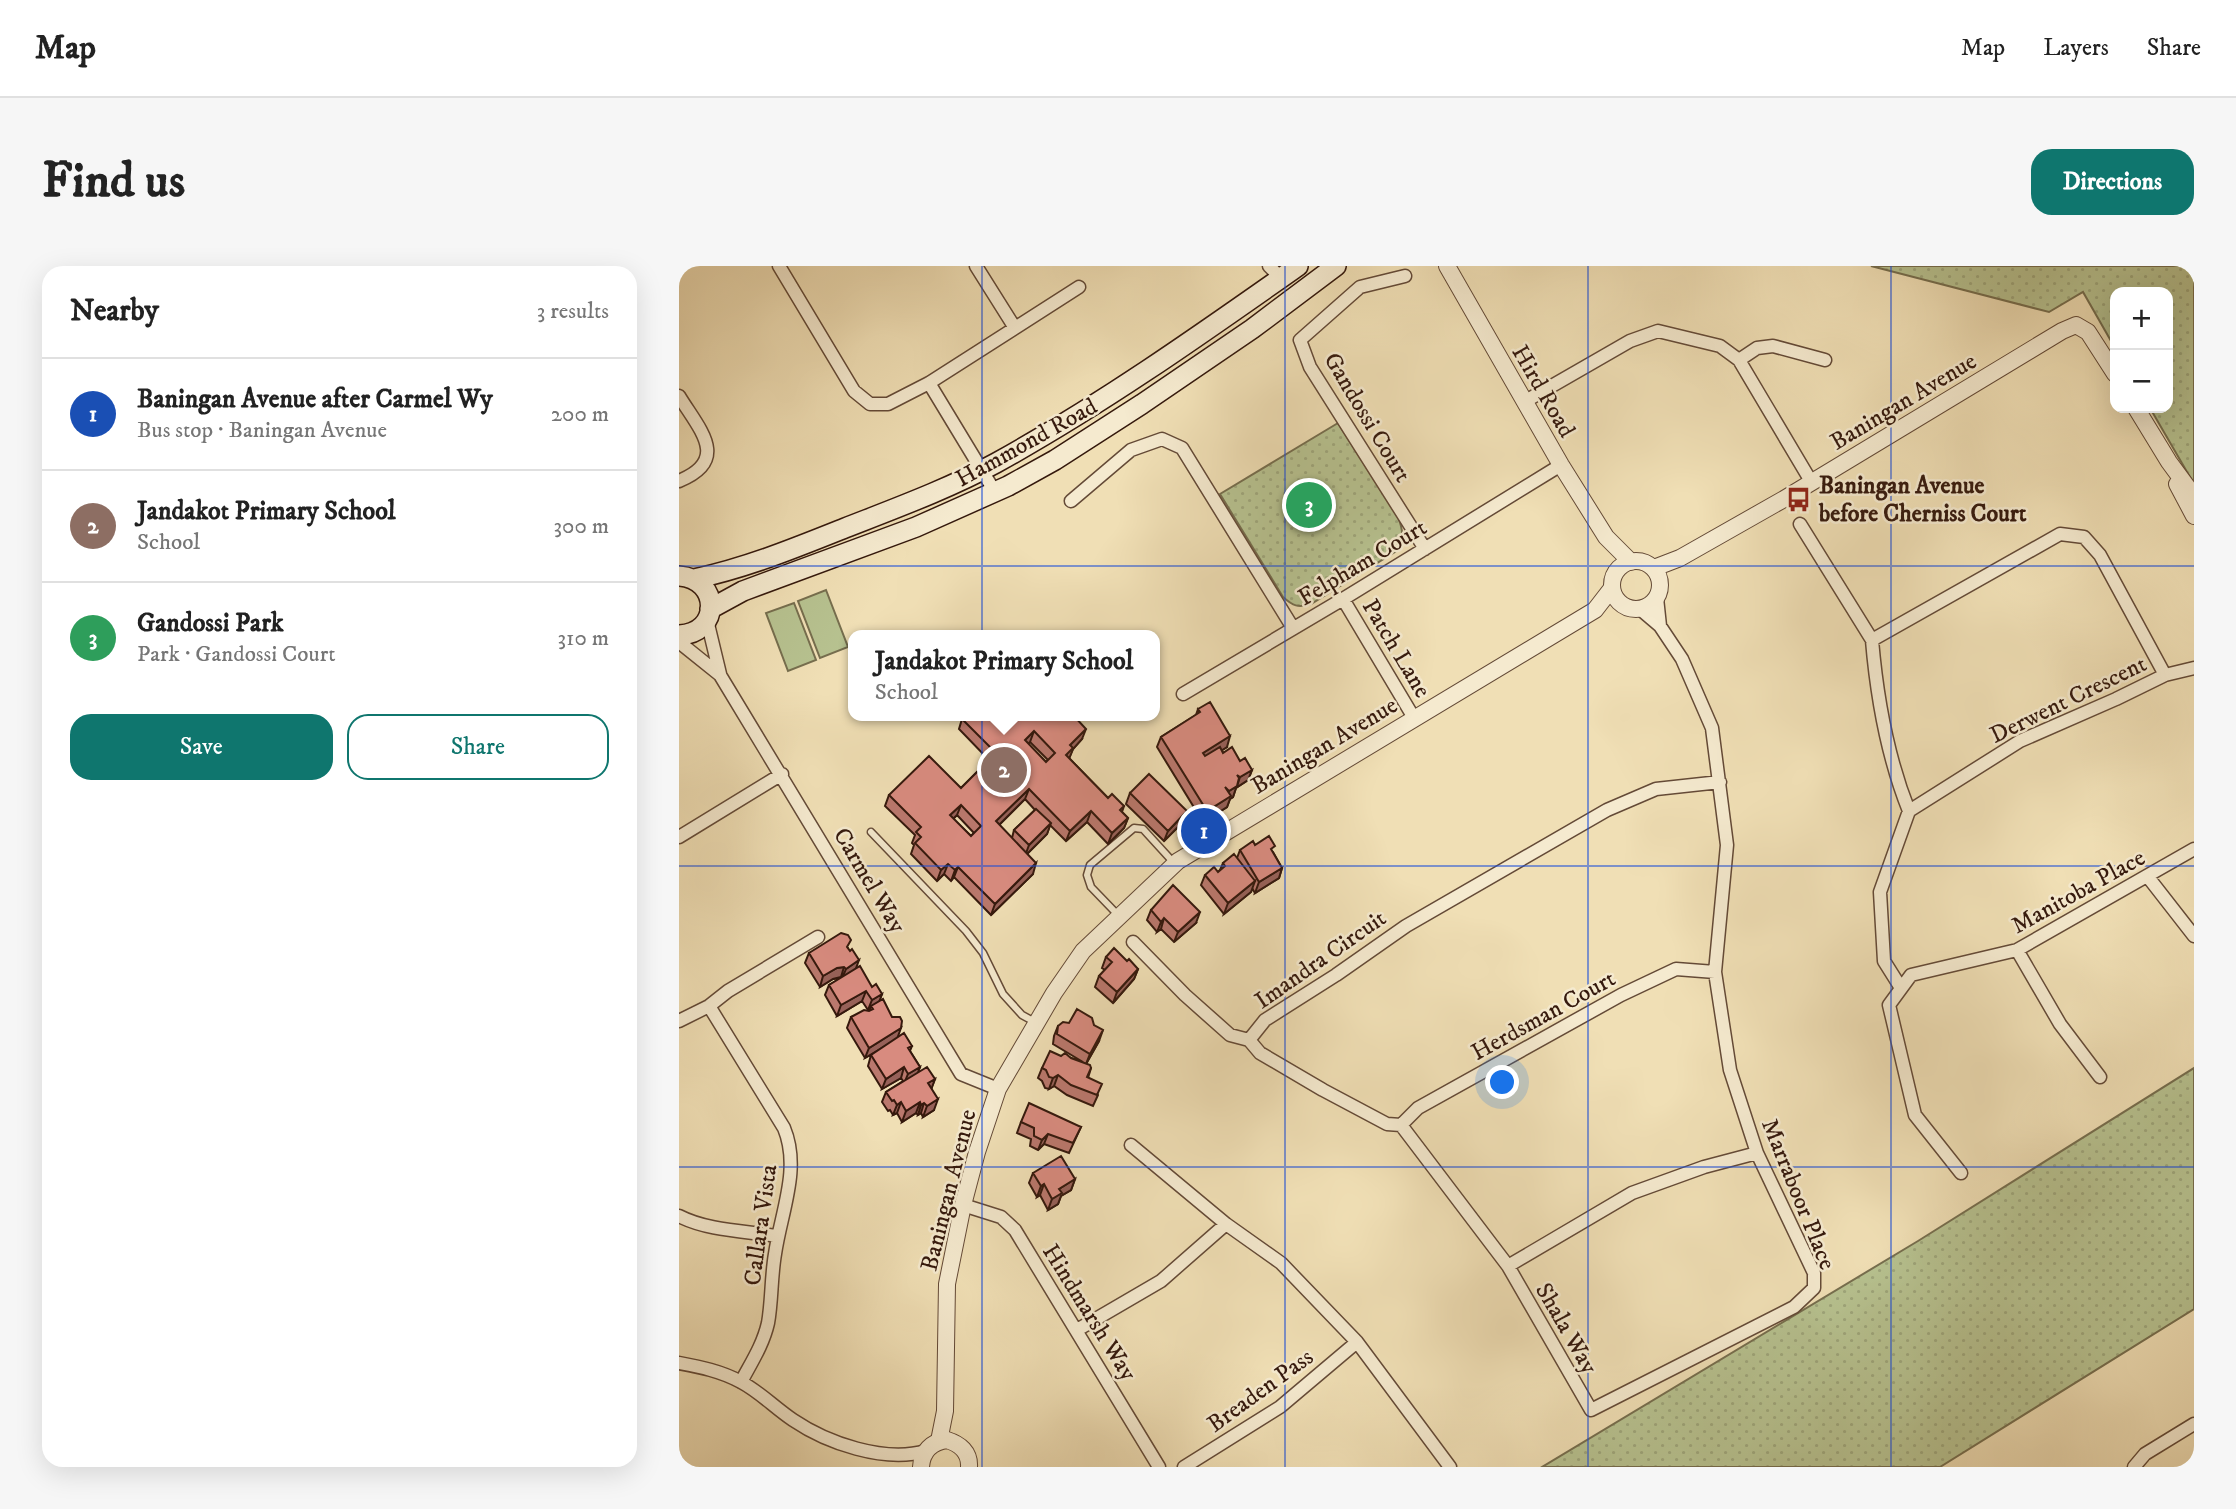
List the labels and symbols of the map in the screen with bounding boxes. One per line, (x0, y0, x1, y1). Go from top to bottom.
street label: Hird Road (1505, 340, 1582, 443)
street label: Baningan Avenue (1825, 346, 1982, 457)
street label: Gandossi Court (1317, 347, 1418, 488)
street label: Hammond Road (950, 392, 1103, 494)
place label: Baningan Avenue before Cherniss Court (1818, 471, 2027, 529)
pin: 3 (1286, 479, 1332, 531)
bus stop icon: Baningan Avenue before Cherniss Court (1785, 485, 1813, 513)
street label: Felpham Court (1293, 513, 1433, 613)
street label: Patch Lane (1355, 594, 1437, 703)
street label: Derwent Crescent (1985, 649, 2152, 751)
street label: Baningan Avenue (1246, 690, 1403, 801)
pin: 2 (981, 744, 1027, 796)
pin: 1 (1181, 805, 1227, 857)
street label: Carmel Way (826, 822, 913, 939)
street label: Manitoba Place (2006, 843, 2151, 941)
street label: Imandra Circuit (1249, 903, 1392, 1016)
street label: Herdsman Court (1466, 964, 1621, 1068)
your location (1485, 1065, 1519, 1099)
street label: Baningan Avenue (914, 1106, 984, 1274)
street label: Marraboor Place (1754, 1114, 1842, 1274)
street label: Callara Vista (738, 1162, 784, 1288)
street label: Hindmarsh Way (1035, 1239, 1143, 1387)
street label: Shala Way (1528, 1278, 1604, 1380)
street label: Breaden Pass (1202, 1342, 1320, 1439)

